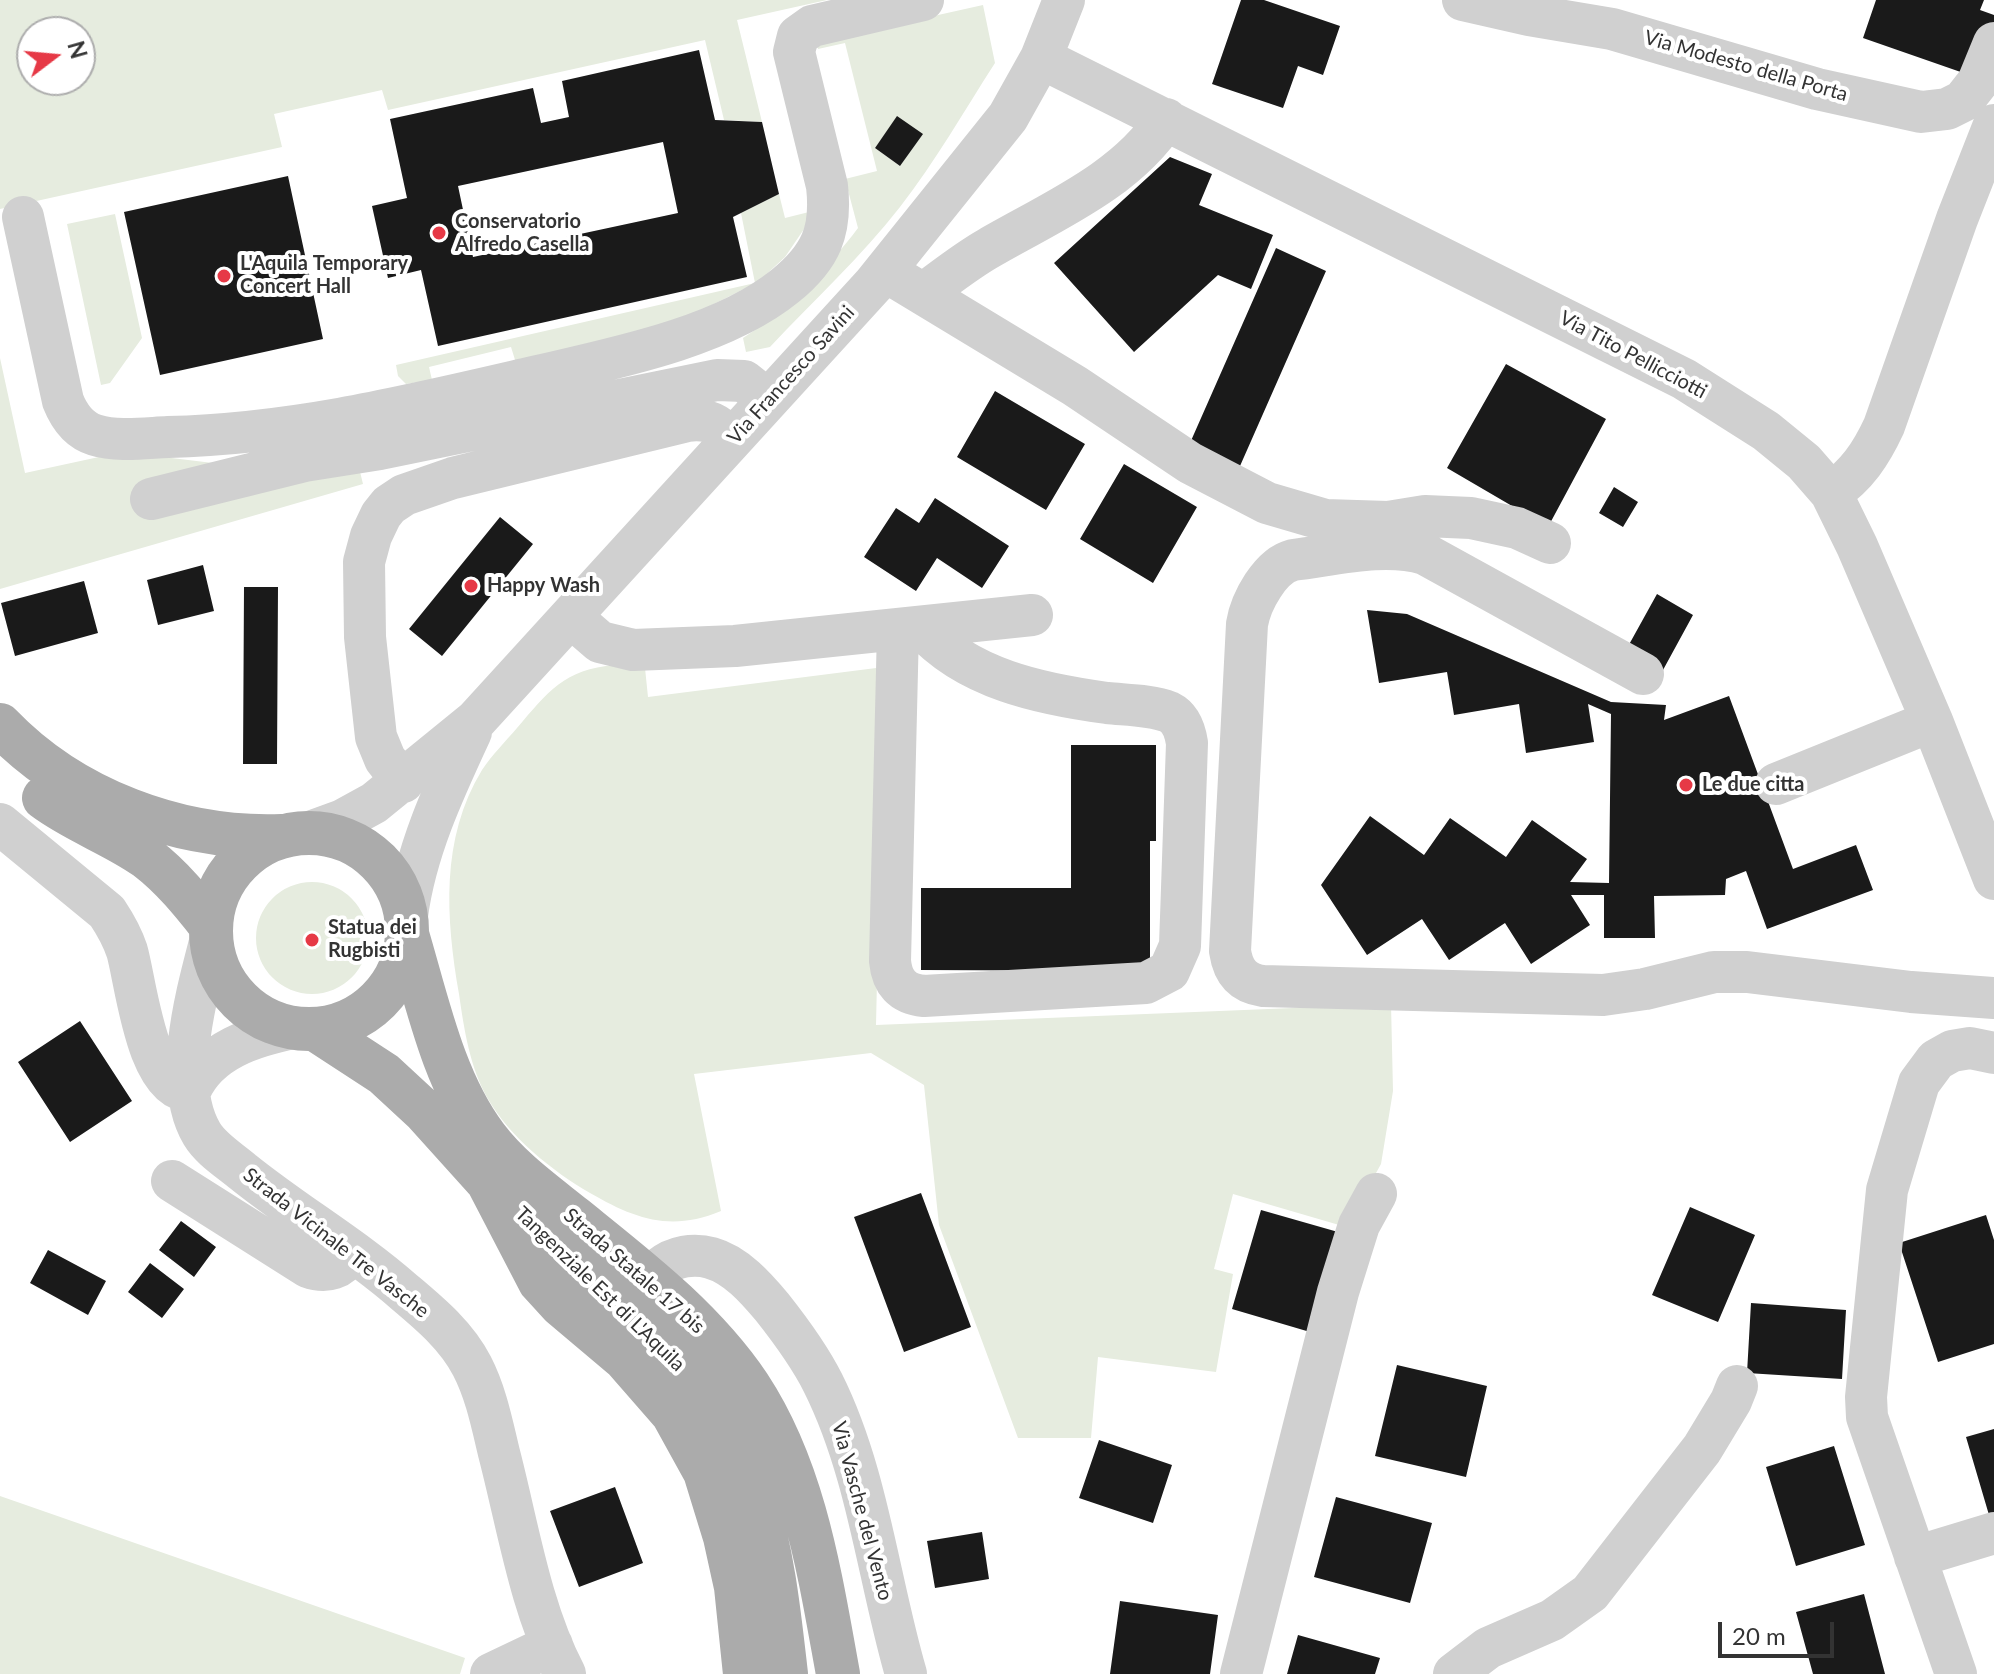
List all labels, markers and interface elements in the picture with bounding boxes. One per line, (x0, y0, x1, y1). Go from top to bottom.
north arrow (16, 16, 96, 96)
street label: Via Modesto della Porta (1642, 25, 1850, 107)
text: N (62, 38, 93, 62)
place label: Conservatorio Alfredo Casella (455, 210, 589, 257)
marker: Conservatorio Alfredo Casella (430, 224, 448, 242)
place label: L'Aquila Temporary Concert Hall (240, 252, 408, 299)
marker: L'Aquila Temporary Concert Hall (215, 267, 233, 285)
street label: Via Francesco Savini (723, 301, 859, 449)
street label: Via Tito Pellicciotti (1555, 306, 1711, 404)
place label: Happy Wash (487, 574, 600, 598)
marker: Happy Wash (462, 577, 480, 595)
place label: Le due citta (1702, 773, 1805, 797)
marker: Le due citta (1677, 776, 1695, 794)
place label: Statua dei Rugbisti (328, 916, 417, 963)
marker: Statua dei Rugbisti (303, 931, 321, 949)
street label: Strada Vicinale Tre Vasche (238, 1163, 434, 1323)
street label: Tangenziale Est di L'Aquila (510, 1202, 690, 1376)
street label: Strada Statale 17 bis (559, 1203, 709, 1339)
street label: Via Vasche del Vento (827, 1419, 897, 1603)
scale bar (1722, 1606, 1838, 1656)
text: 20 m (1732, 1621, 1786, 1650)

